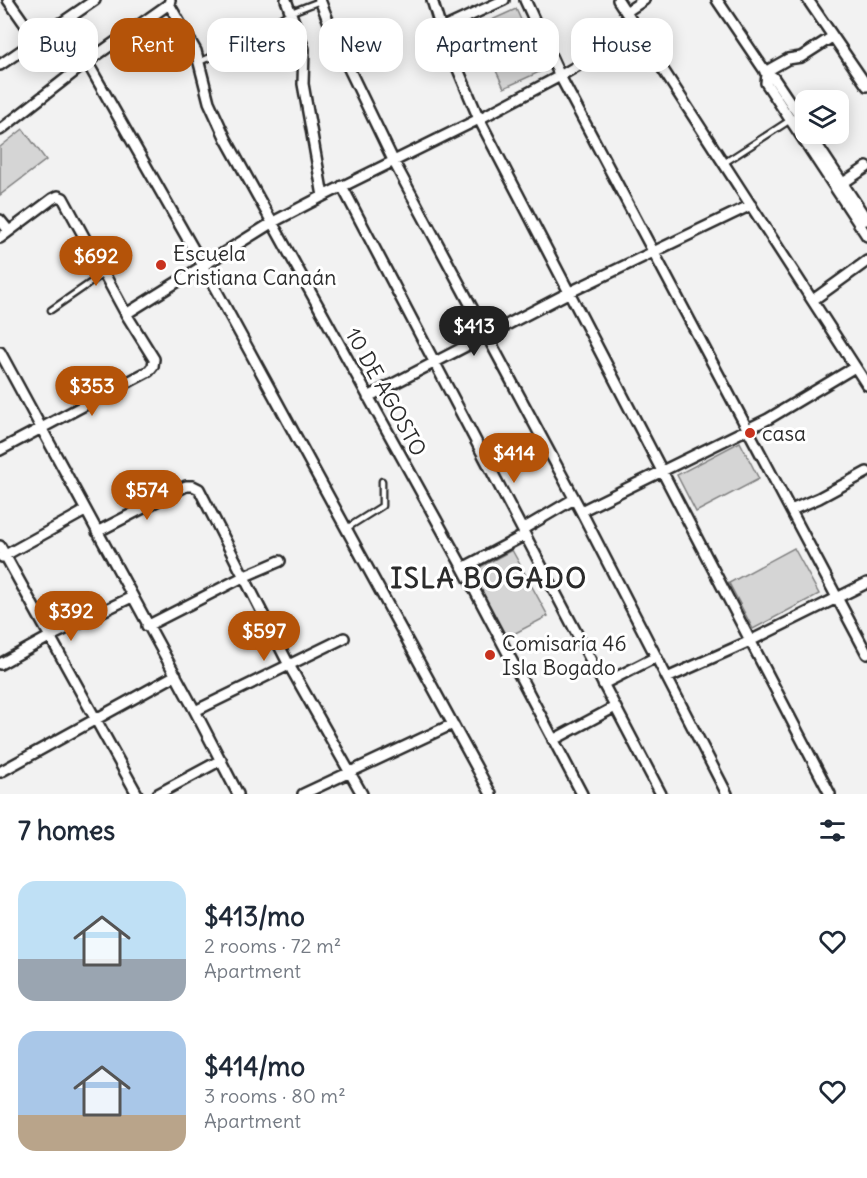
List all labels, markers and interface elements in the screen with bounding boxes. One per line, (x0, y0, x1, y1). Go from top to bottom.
chip: Buy (18, 18, 98, 72)
chip: Rent (110, 18, 195, 72)
chip: Filters (207, 18, 307, 72)
chip: New (319, 18, 403, 72)
chip: Apartment (415, 18, 559, 72)
chip: House (571, 18, 673, 72)
map controls (795, 90, 849, 144)
button: layers (795, 90, 849, 144)
pin: $692 (60, 236, 132, 287)
place label: Escuela Cristiana Canaán (173, 240, 336, 291)
text: $692 (73, 243, 119, 268)
marker: Escuela Cristiana Canaán (154, 258, 168, 272)
pin: $413 (438, 306, 510, 357)
text: $413 (453, 313, 495, 338)
street label: 10 DE AGOSTO (340, 323, 432, 461)
pin: $353 (56, 366, 128, 417)
text: $353 (69, 373, 115, 398)
place label: casa (762, 420, 806, 447)
marker: casa (743, 426, 757, 440)
pin: $414 (478, 433, 550, 484)
text: $414 (493, 440, 535, 465)
pin: $574 (111, 470, 183, 521)
text: $574 (125, 477, 169, 502)
district label: ISLA BOGADO (390, 561, 588, 595)
pin: $392 (35, 591, 107, 642)
text: $392 (49, 598, 93, 623)
pin: $597 (228, 611, 300, 662)
text: $597 (242, 618, 286, 643)
place label: Comisaría 46 Isla Bogado (502, 630, 627, 681)
marker: Comisaría 46 Isla Bogado (483, 648, 497, 662)
text: 7 homes (18, 814, 115, 847)
icon: filters (816, 814, 849, 847)
text: $413/mo (204, 900, 305, 933)
icon: home (66, 905, 138, 977)
icon: heart (816, 925, 849, 958)
text: 2 rooms · 72 m² (204, 933, 341, 958)
text: Apartment (204, 958, 301, 983)
text: $414/mo (204, 1050, 305, 1083)
icon: home (66, 1055, 138, 1127)
icon: heart (816, 1075, 849, 1108)
text: 3 rooms · 80 m² (204, 1083, 346, 1108)
text: Apartment (204, 1108, 301, 1133)

